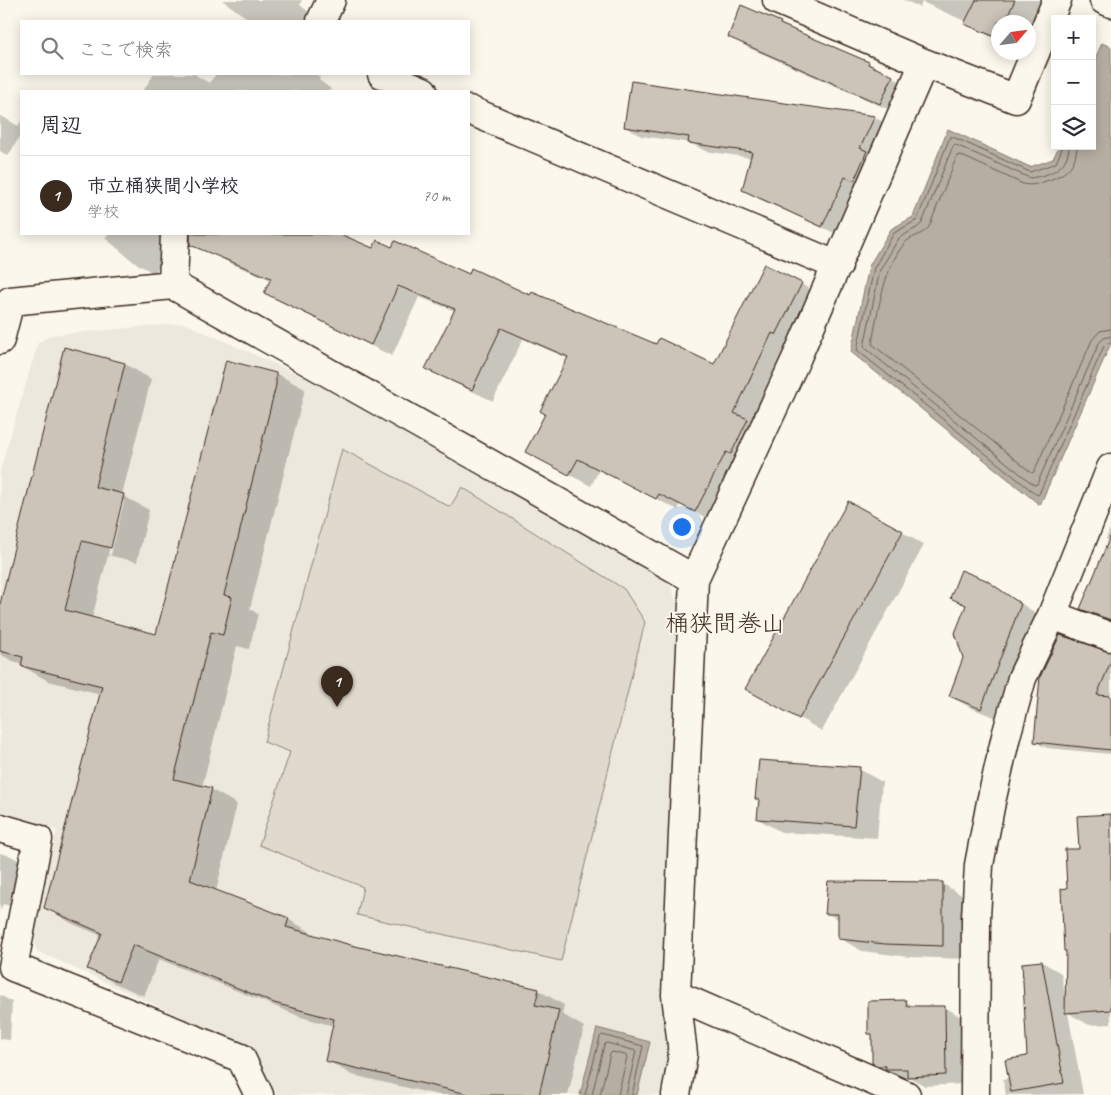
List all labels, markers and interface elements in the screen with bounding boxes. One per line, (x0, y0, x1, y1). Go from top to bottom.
north arrow (991, 15, 1036, 60)
map controls (1051, 15, 1096, 150)
button: + (1051, 15, 1096, 60)
search box (20, 20, 470, 75)
icon: search (38, 34, 66, 62)
text: ここで検索 (78, 38, 173, 62)
button: − (1051, 60, 1096, 105)
button: layers (1051, 105, 1096, 150)
text: 周辺 (40, 112, 82, 138)
text: 市立桶狭間小学校 (87, 174, 239, 198)
text: 1 (52, 186, 60, 206)
text: 70 m (423, 186, 450, 206)
text: 学校 (87, 202, 119, 222)
your location (669, 514, 695, 540)
district label: 桶狭間巻山 (665, 608, 785, 638)
pin: 1 (321, 666, 353, 707)

